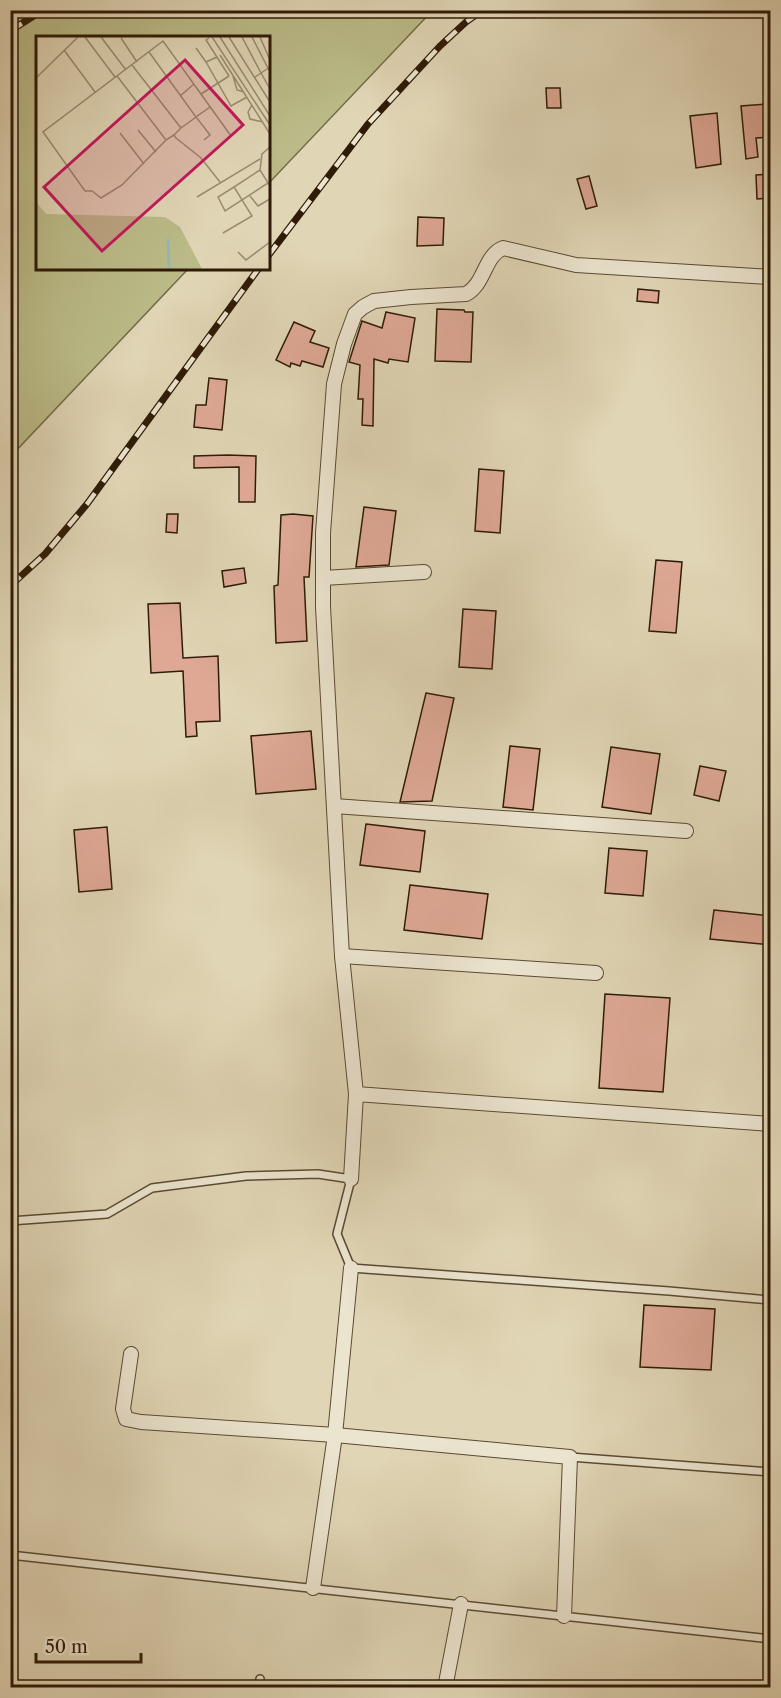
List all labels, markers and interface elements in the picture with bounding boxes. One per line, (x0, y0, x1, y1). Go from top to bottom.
inset map (36, 36, 270, 270)
scale bar (36, 1626, 141, 1664)
text: 50 m (45, 1636, 88, 1658)

